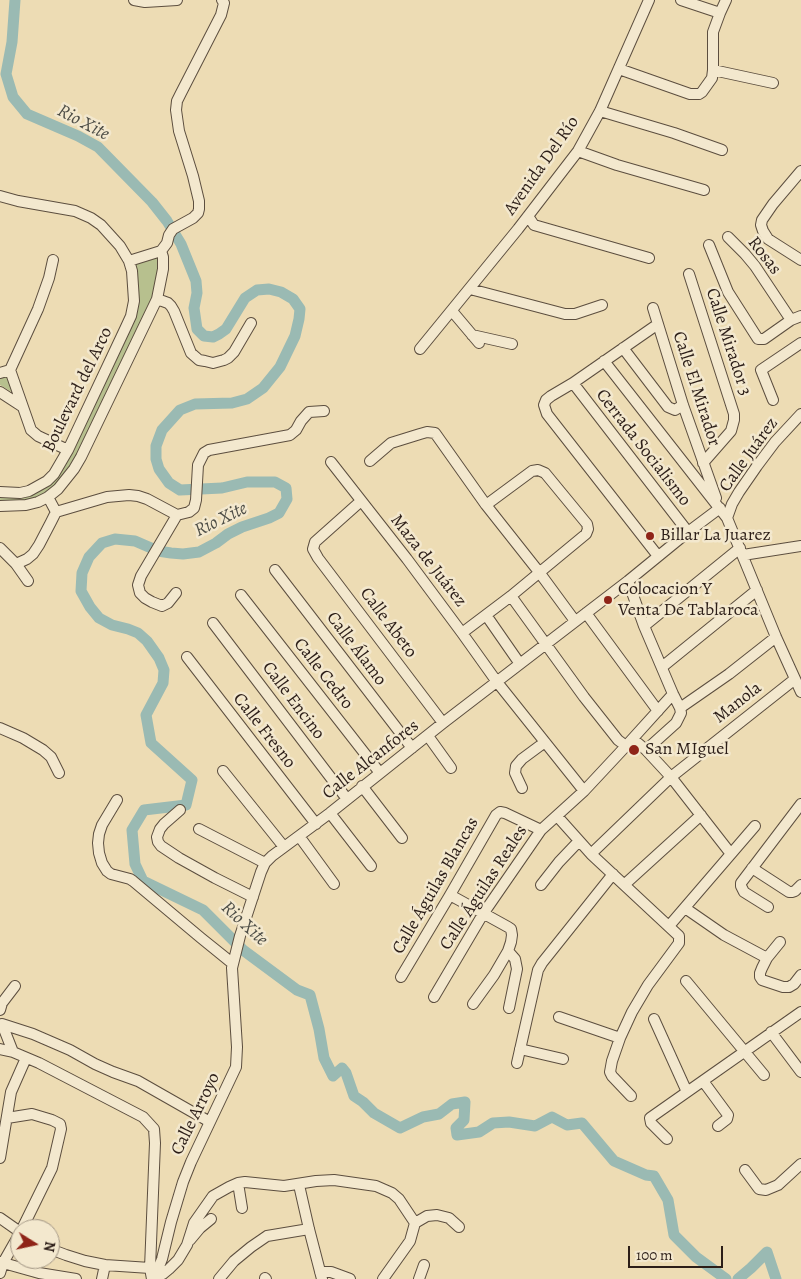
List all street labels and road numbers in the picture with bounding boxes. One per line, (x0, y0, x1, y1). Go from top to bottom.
street label: Avenida Del Río (500, 112, 584, 220)
street label: Rosas (742, 233, 786, 279)
street label: Calle Mirador 3 (700, 285, 756, 399)
street label: Boulevard del Arco (38, 324, 118, 456)
street label: Calle El Mirador (667, 329, 725, 449)
street label: Cerrada Socialismo (591, 385, 695, 511)
street label: Calle Juárez (715, 414, 783, 496)
street label: Maza de Juárez (385, 510, 471, 612)
street label: Calle Abeto (355, 584, 421, 662)
street label: Calle Álamo (321, 608, 391, 690)
street label: Calle Cedro (289, 634, 357, 714)
street label: Calle Encino (257, 658, 329, 744)
street label: Manola (710, 678, 766, 728)
street label: Calle Fresno (228, 689, 300, 773)
street label: Calle Alcanfores (318, 716, 424, 804)
street label: Calle Águilas Blancas (388, 814, 484, 958)
street label: Calle Águilas Reales (436, 821, 532, 955)
street label: Calle Arroyo (167, 1069, 225, 1159)

